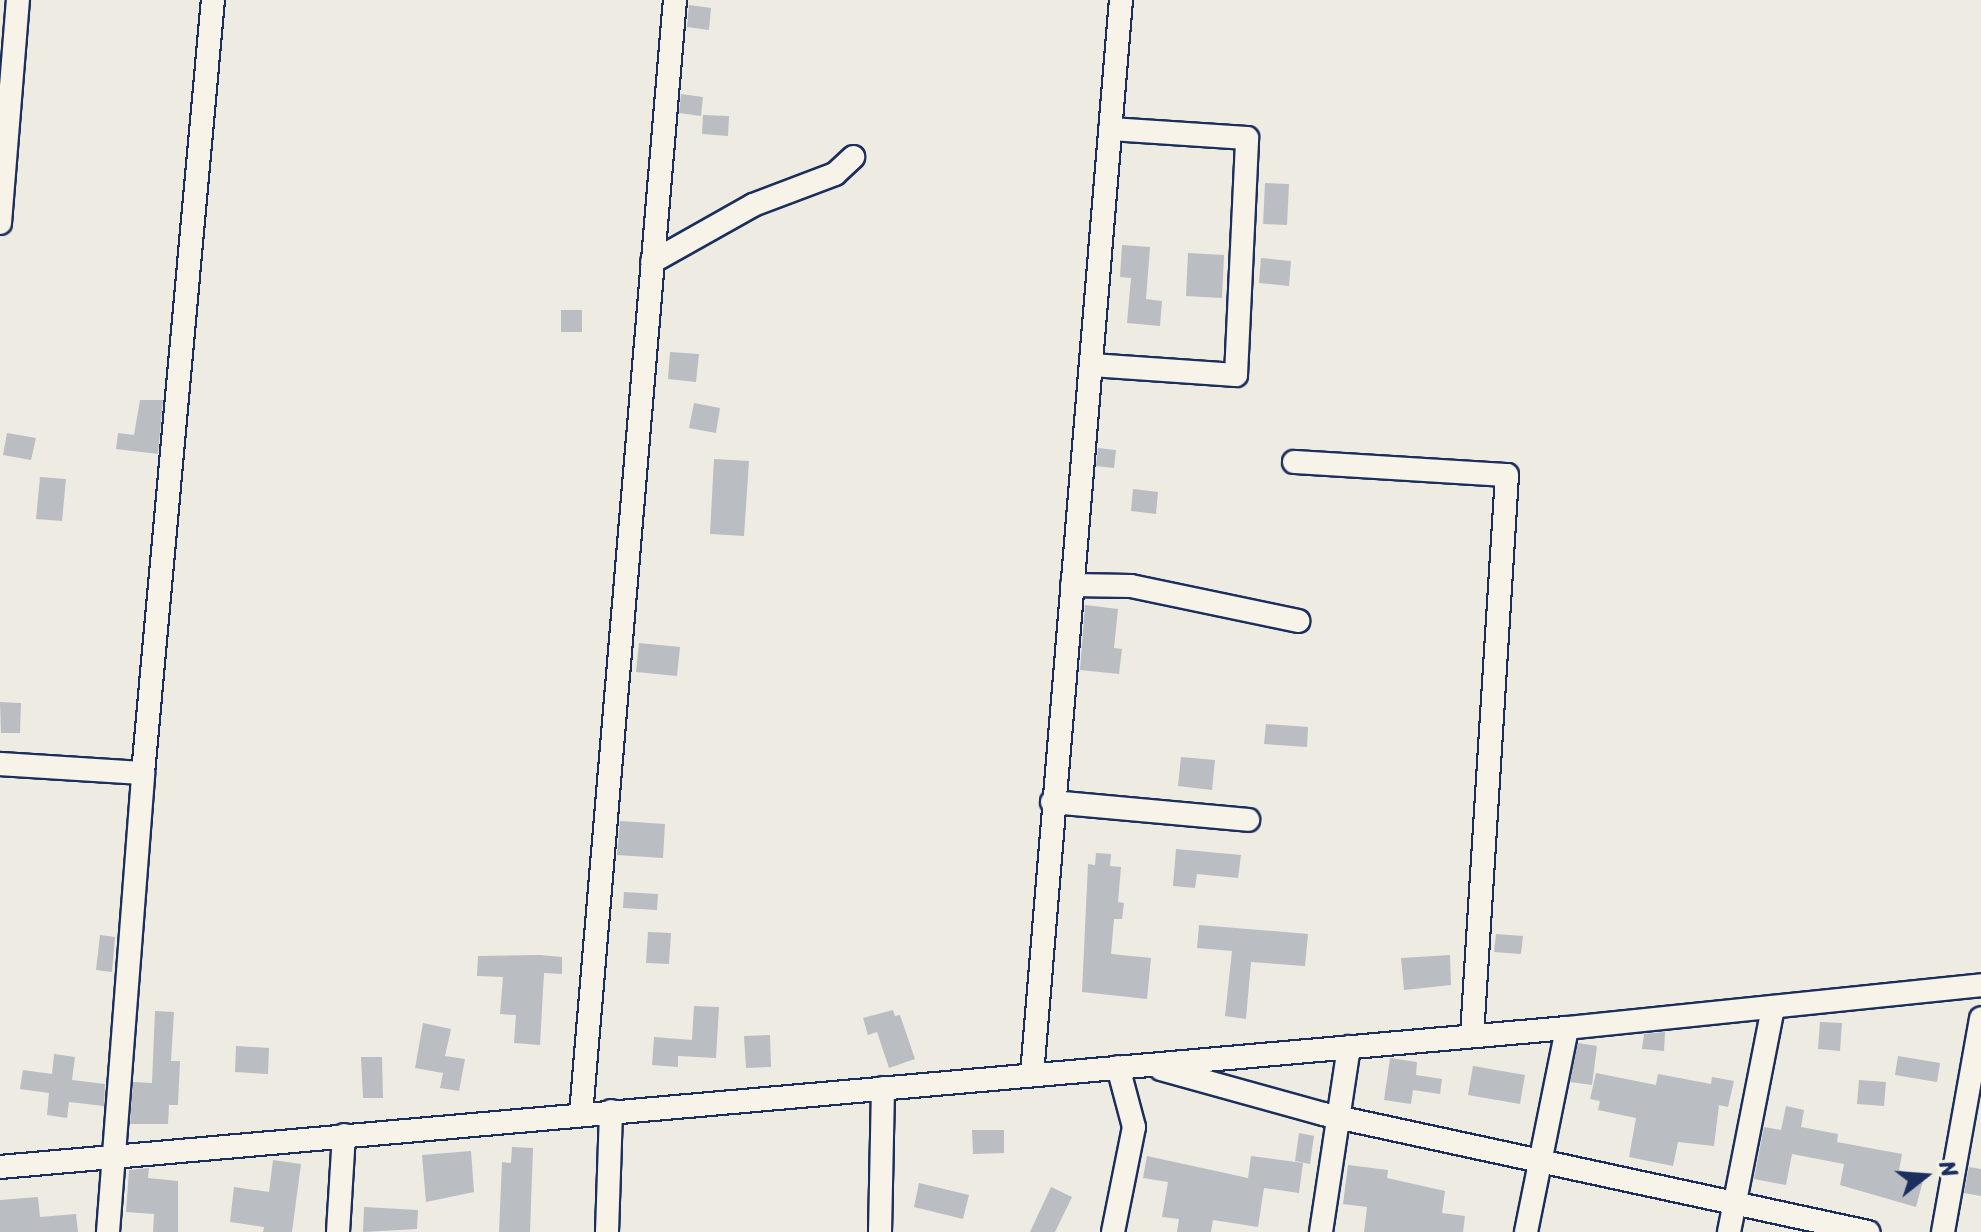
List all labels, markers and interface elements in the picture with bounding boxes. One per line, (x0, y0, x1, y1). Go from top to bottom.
north arrow (1885, 1136, 1965, 1216)
text: N (1928, 1156, 1969, 1182)

